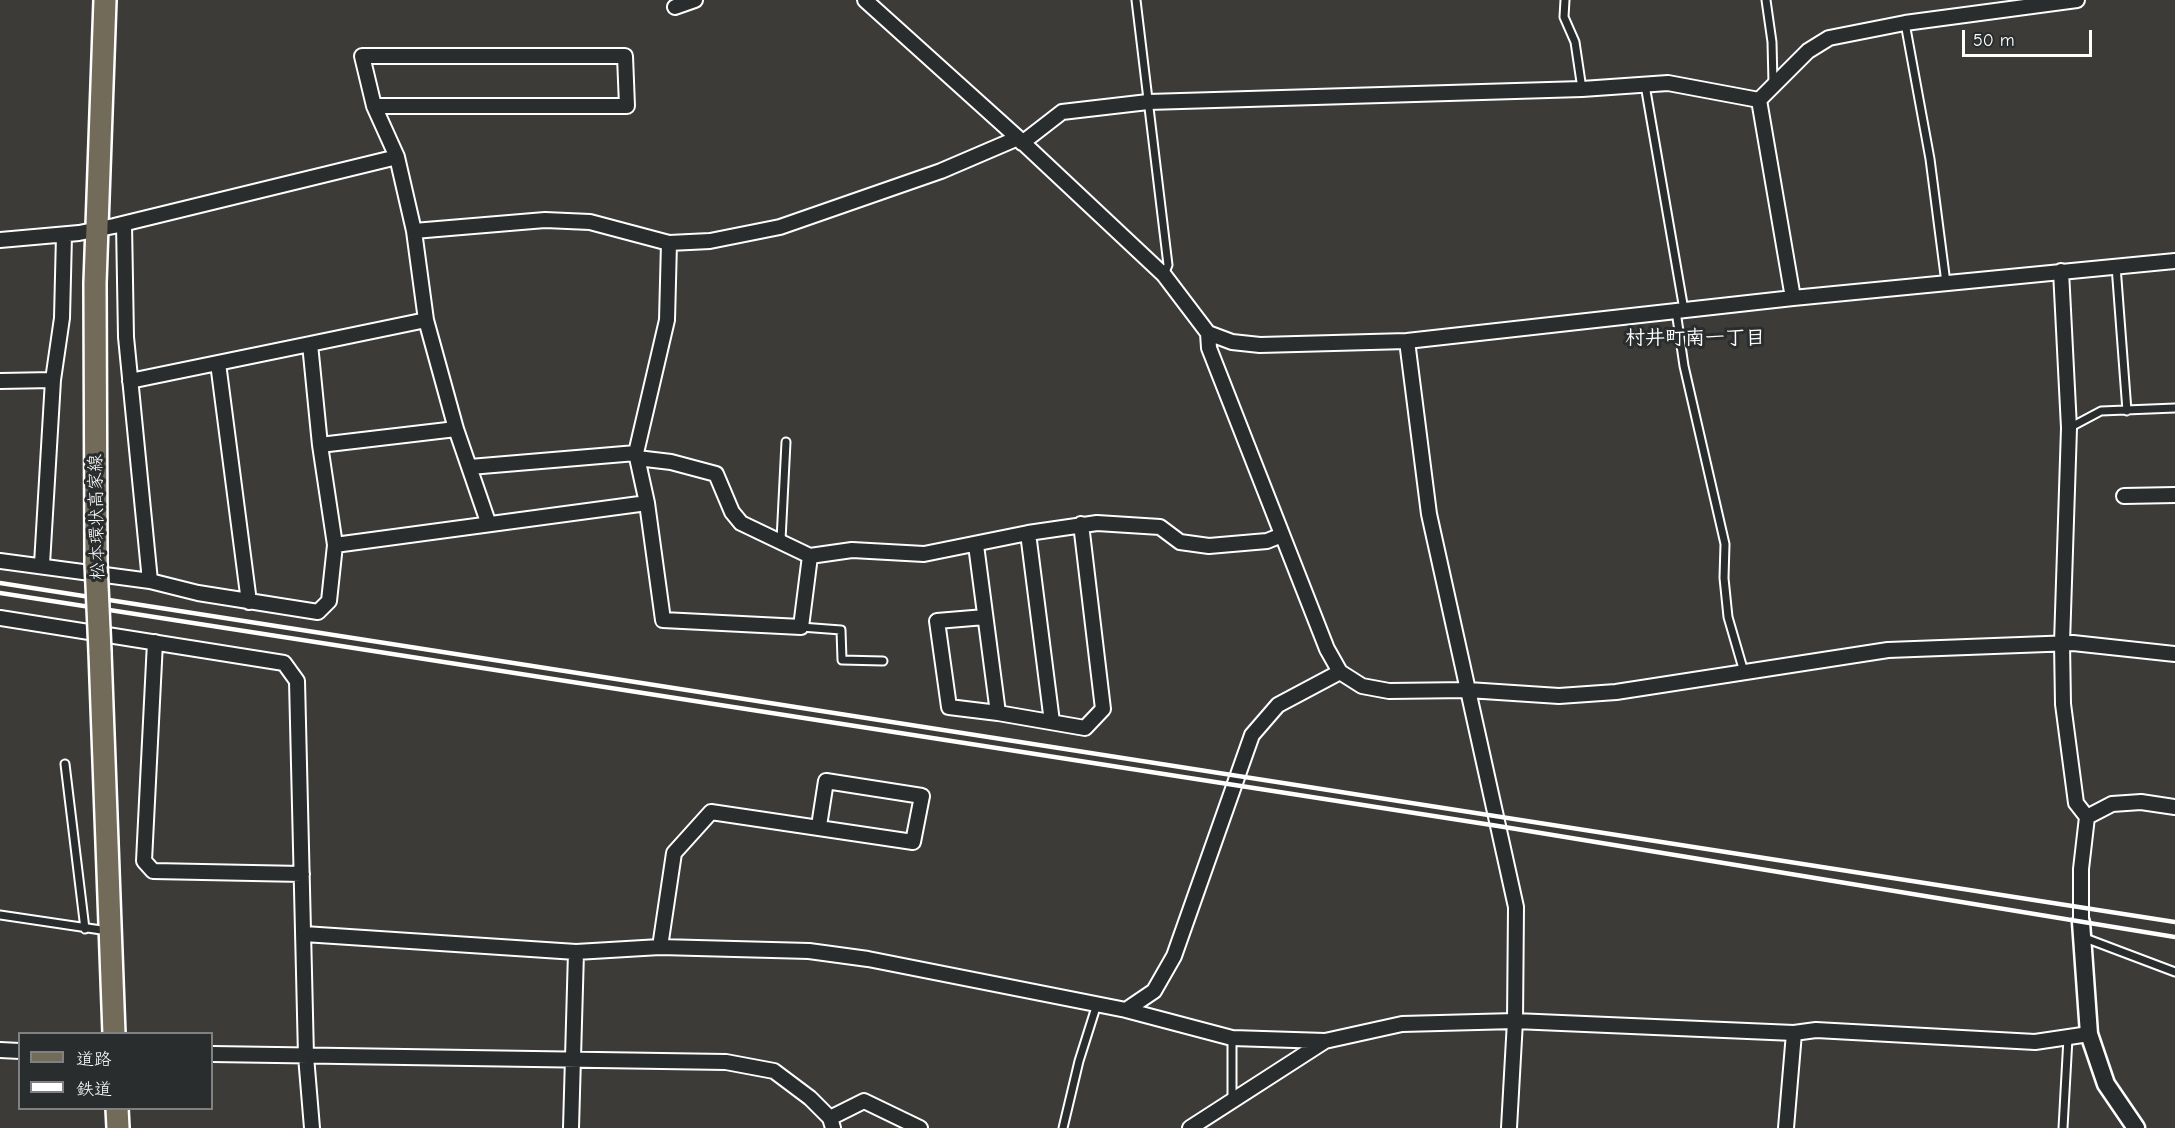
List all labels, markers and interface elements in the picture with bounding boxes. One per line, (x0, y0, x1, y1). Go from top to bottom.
scale bar (1965, 18, 2096, 56)
text: 50 m (1973, 30, 2015, 51)
district label: 村井町南一丁目 (1625, 326, 1765, 350)
street label: 松本環状高家線 (85, 454, 109, 580)
legend (18, 1032, 213, 1110)
text: 道路 (76, 1049, 112, 1070)
text: 鉄道 (76, 1079, 112, 1100)

